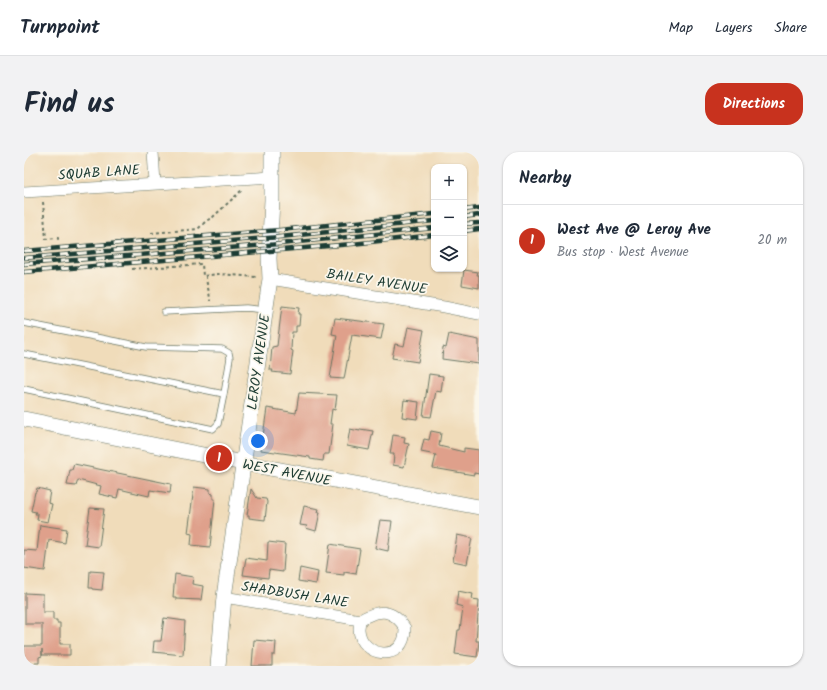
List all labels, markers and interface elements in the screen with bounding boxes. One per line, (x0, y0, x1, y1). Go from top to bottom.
text: Turnpoint (20, 13, 100, 43)
text: Map (669, 17, 693, 39)
text: Layers (715, 17, 753, 39)
text: Share (775, 17, 807, 39)
text: Find us (24, 82, 115, 127)
button: Directions (705, 83, 803, 125)
street label: SQUAB LANE (58, 159, 141, 187)
map controls (431, 164, 467, 272)
button: + (431, 164, 467, 200)
text: Nearby (519, 165, 571, 192)
button: − (431, 200, 467, 236)
text: West Ave @ Leroy Ave (557, 218, 711, 242)
text: 1 (530, 230, 534, 251)
text: 20 m (757, 230, 787, 251)
button: layers (431, 236, 467, 272)
text: Bus stop · West Avenue (557, 242, 689, 263)
street label: BAILEY AVENUE (325, 263, 429, 301)
street label: LEROY AVENUE (241, 312, 277, 411)
your location (248, 431, 268, 451)
pin: 1 (206, 443, 232, 473)
street label: WEST AVENUE (241, 454, 334, 493)
street label: SHADBUSH LANE (240, 576, 351, 614)

